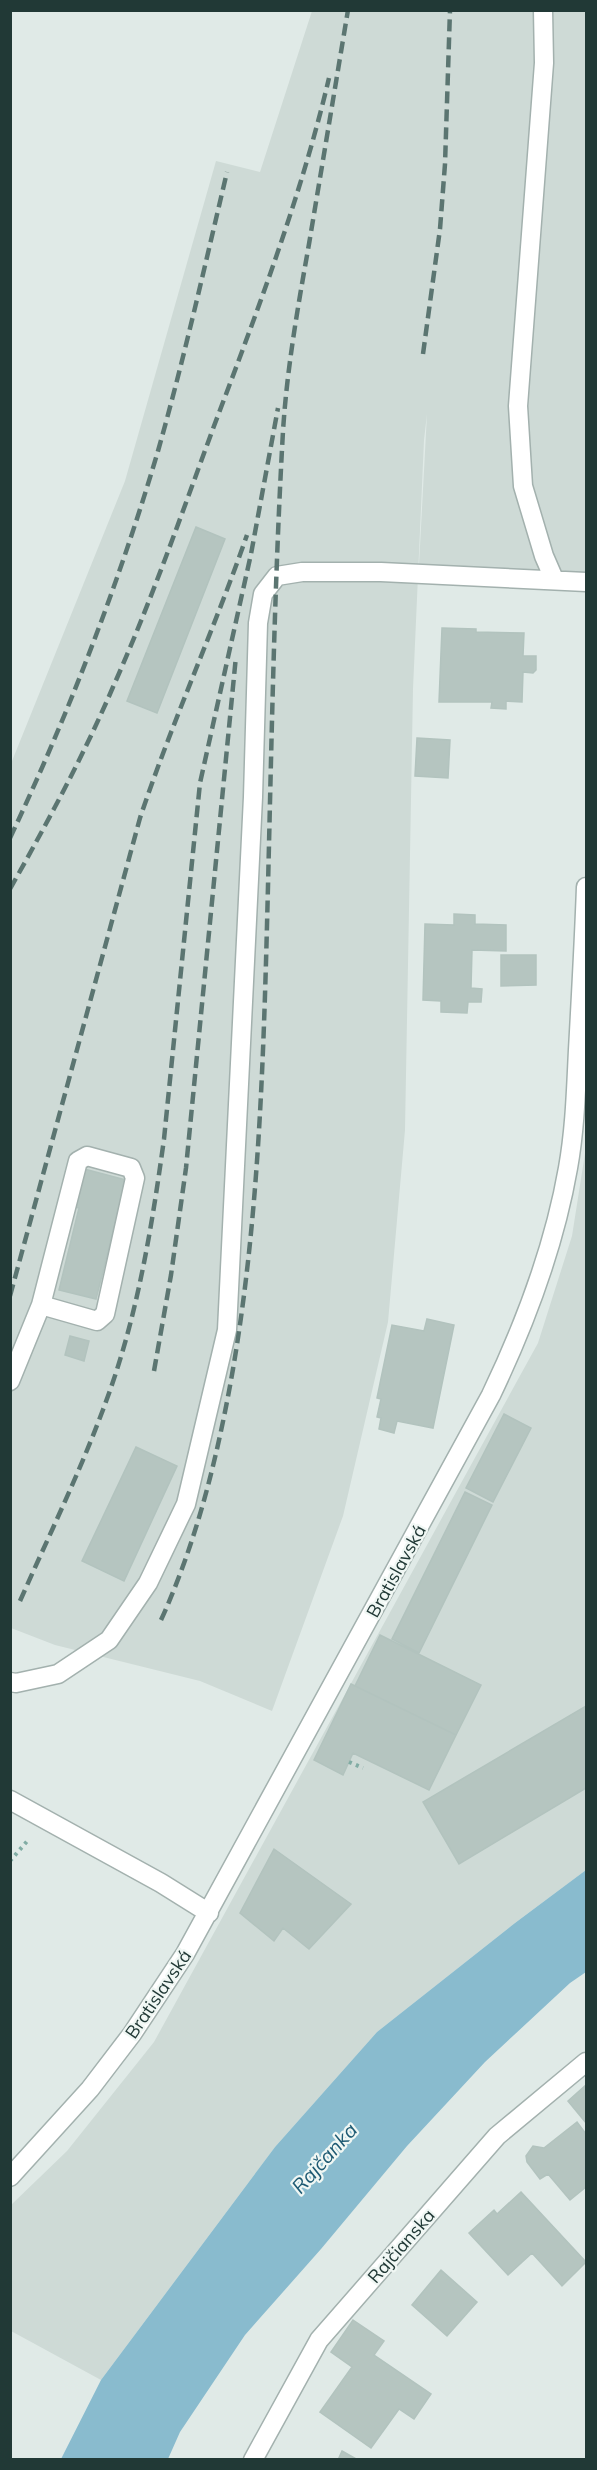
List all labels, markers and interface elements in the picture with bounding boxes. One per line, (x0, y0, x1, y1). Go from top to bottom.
street label: Bratislavská (361, 1521, 431, 1621)
street label: Bratislavská (120, 1945, 196, 2043)
water label: Rajčanka (286, 2118, 362, 2198)
street label: Rajčianska (362, 2204, 440, 2288)

